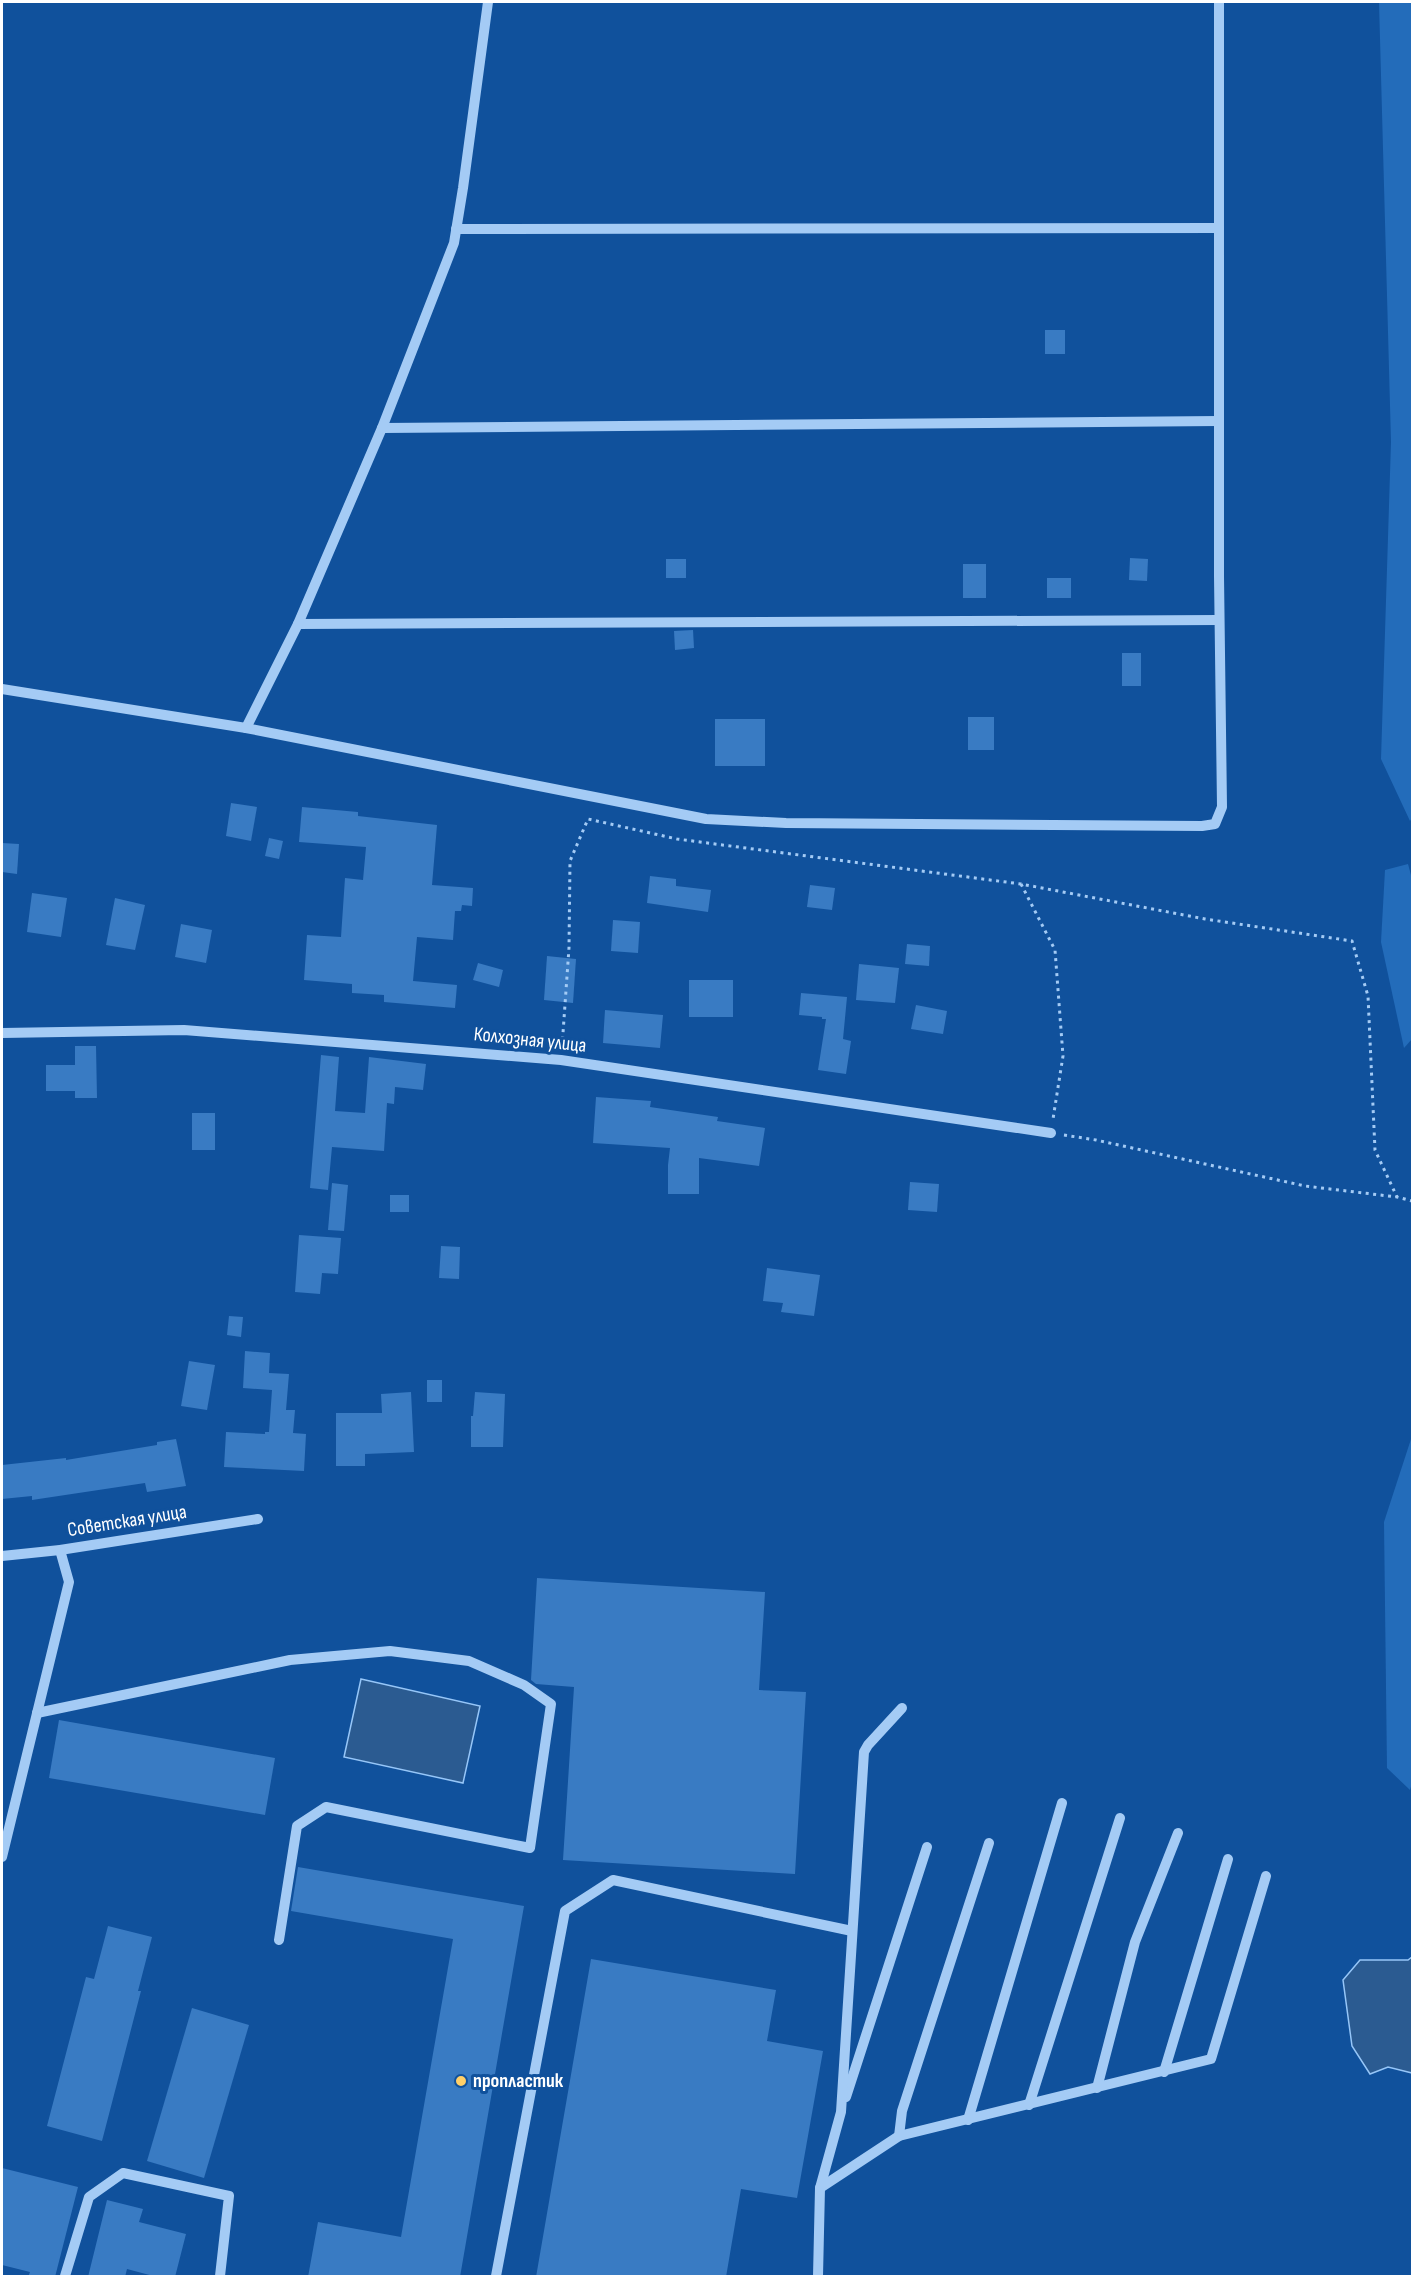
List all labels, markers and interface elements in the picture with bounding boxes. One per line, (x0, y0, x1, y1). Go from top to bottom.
street label: Колхозная улица (473, 1022, 587, 1058)
street label: Советская улица (66, 1500, 188, 1542)
place label: пропластик (473, 2069, 564, 2093)
marker: пропластик (454, 2074, 468, 2088)

